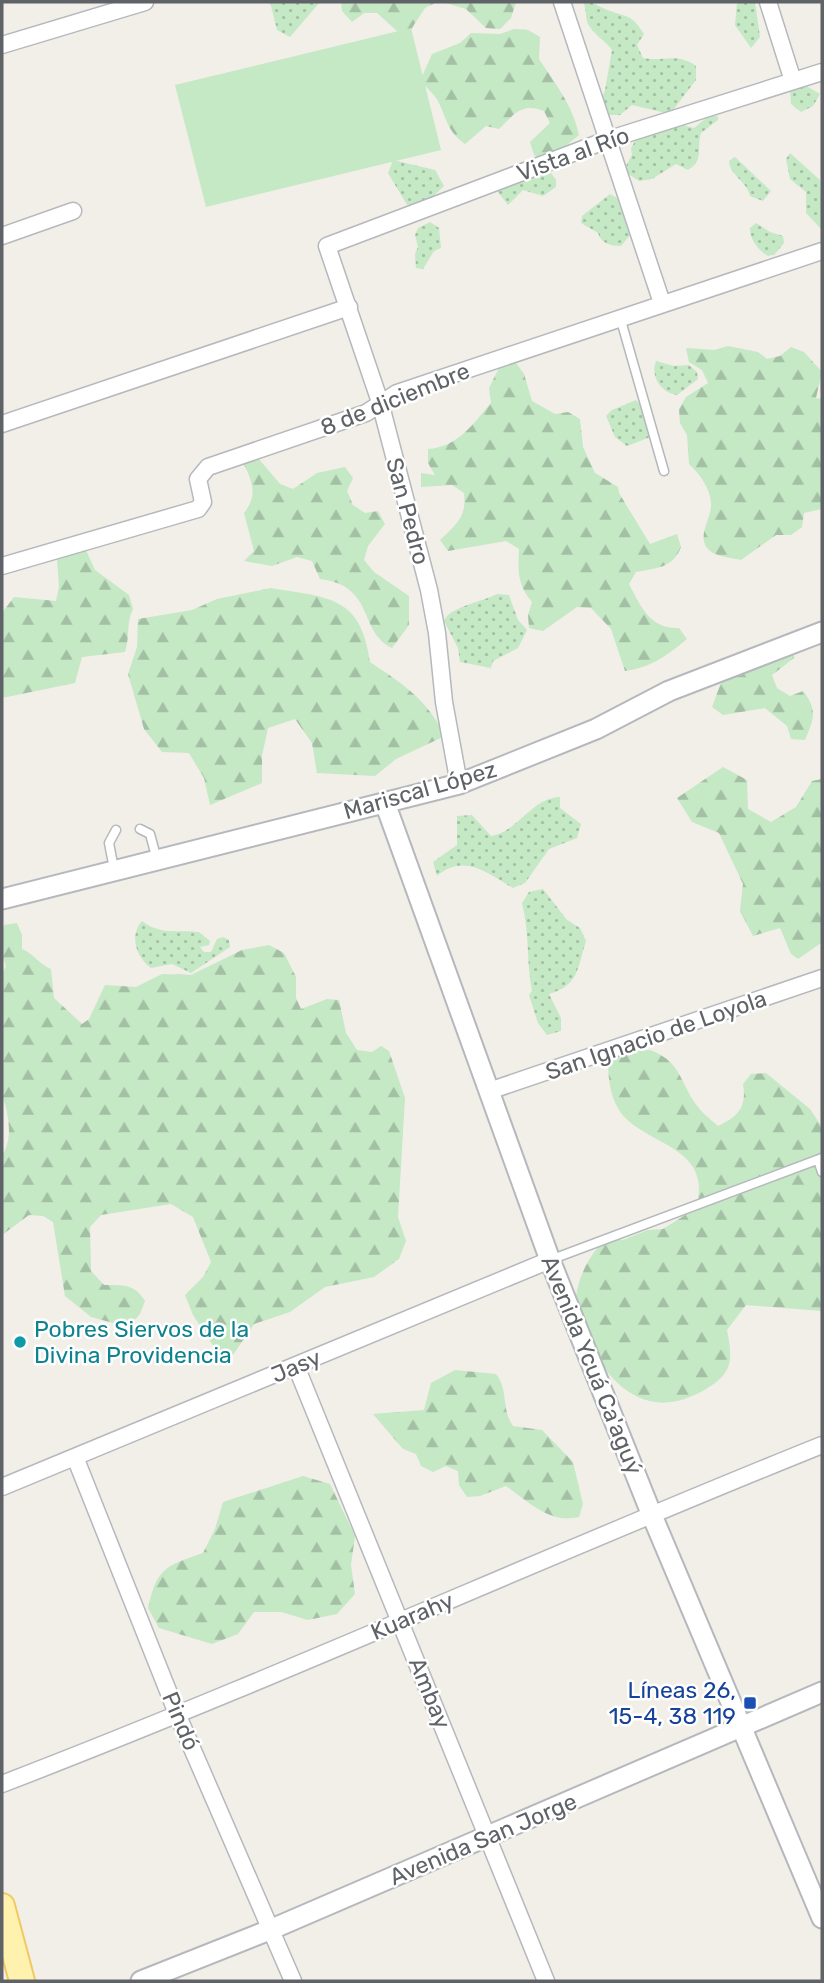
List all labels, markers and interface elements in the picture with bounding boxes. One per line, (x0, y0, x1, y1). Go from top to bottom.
street label: Vista al Río (513, 121, 633, 187)
street label: 8 de diciembre (316, 356, 474, 442)
street label: San Pedro (380, 455, 436, 567)
street label: Mariscal López (340, 755, 500, 825)
street label: San Ignacio de Loyola (542, 984, 770, 1086)
street label: Avenida Ycuá Ca'aguý (535, 1252, 649, 1479)
place label: Pobres Siervos de la Divina Providencia (34, 1315, 249, 1369)
marker: Pobres Siervos de la Divina Providencia (12, 1334, 28, 1350)
street label: Jasy (267, 1343, 325, 1389)
street label: Kuarahy (366, 1586, 458, 1646)
street label: Ambay (403, 1653, 457, 1733)
place label: Líneas 26, 15-4, 38 119 (609, 1676, 736, 1730)
street label: Pindó (156, 1687, 206, 1755)
marker: Líneas 26, 15-4, 38 119 (742, 1695, 758, 1711)
street label: Avenida San Jorge (385, 1787, 581, 1891)

